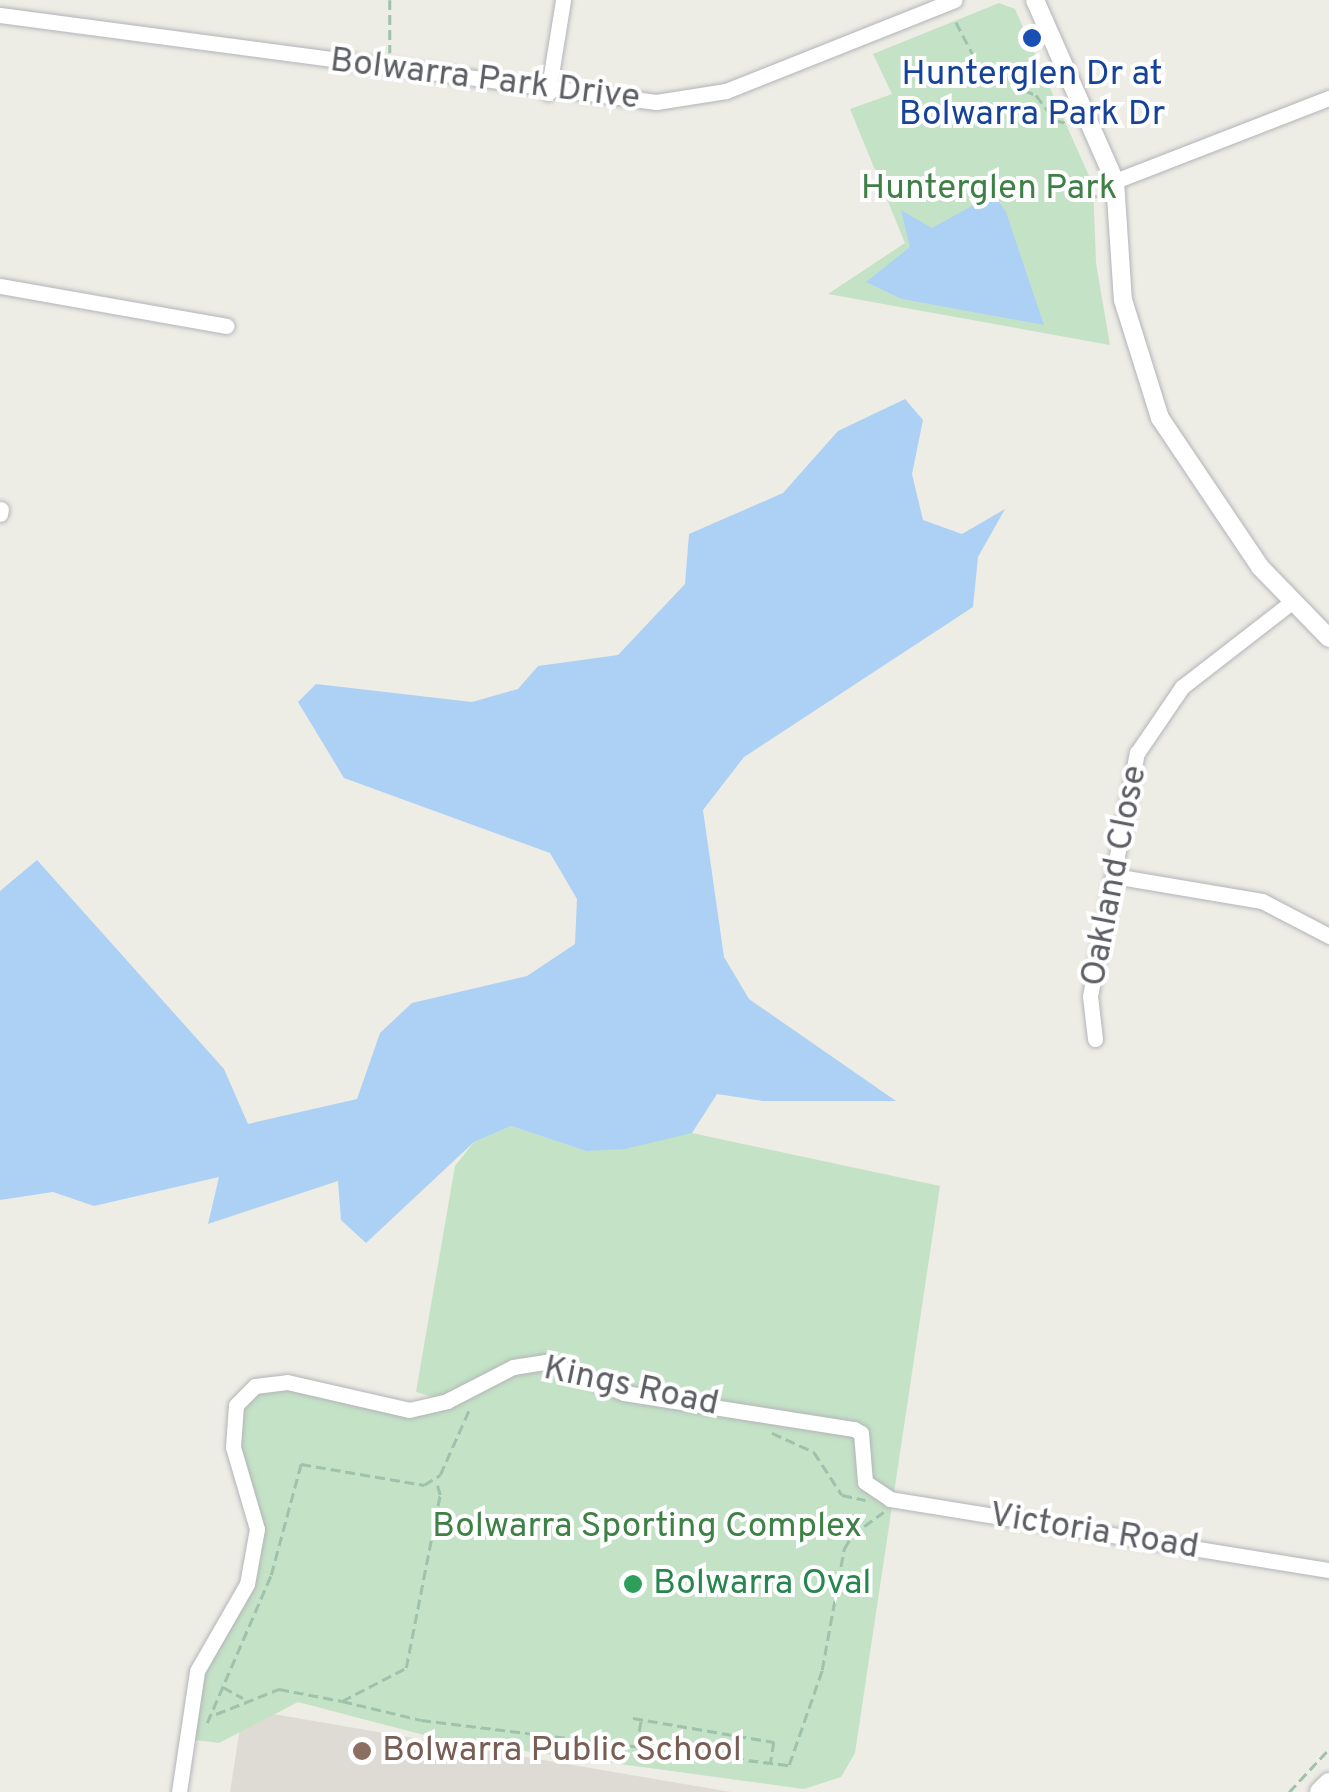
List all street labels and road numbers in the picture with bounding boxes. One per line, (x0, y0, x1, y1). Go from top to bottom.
street label: Bolwarra Park Drive (328, 40, 642, 120)
street label: Oakland Close (1073, 762, 1157, 990)
street label: Kings Road (540, 1348, 722, 1426)
street label: Victoria Road (986, 1495, 1202, 1569)

